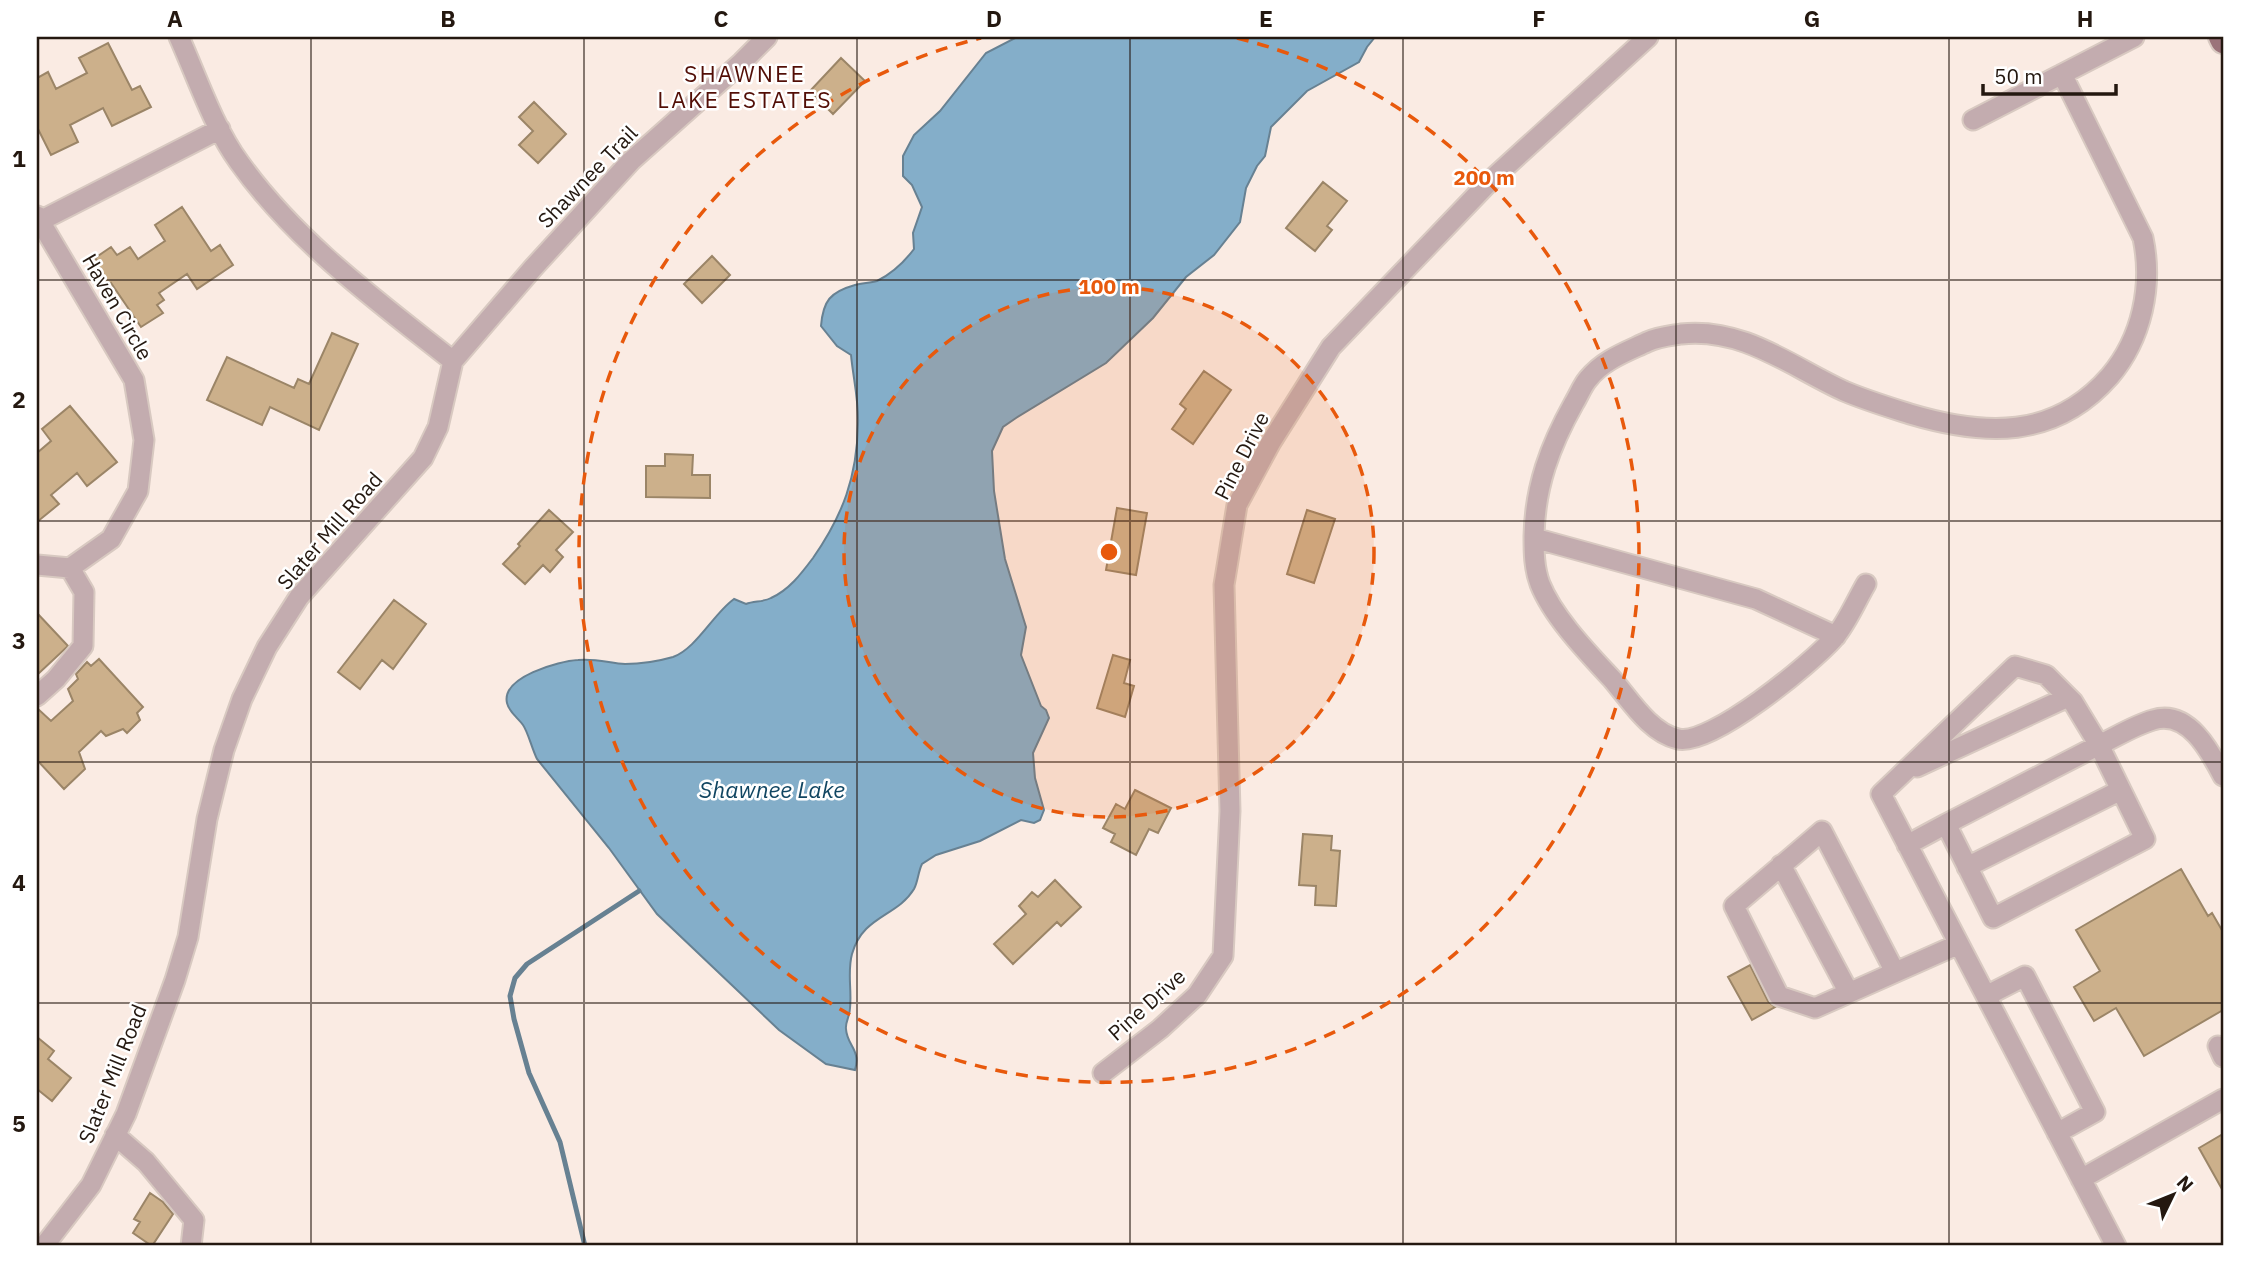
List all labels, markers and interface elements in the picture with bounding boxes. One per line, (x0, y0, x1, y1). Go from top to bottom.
text: A (167, 3, 183, 33)
text: B (440, 3, 456, 33)
text: C (714, 3, 729, 33)
text: D (986, 3, 1002, 33)
text: E (1259, 3, 1273, 33)
text: F (1532, 3, 1546, 33)
text: G (1804, 3, 1820, 33)
text: H (2077, 3, 2093, 33)
scale bar (1983, 52, 2116, 96)
district label: SHAWNEE LAKE ESTATES (657, 58, 833, 114)
text: 50 m (1994, 62, 2043, 90)
street label: Shawnee Trail (531, 119, 643, 234)
text: 1 (12, 143, 26, 173)
text: 200 m (1453, 163, 1515, 191)
street label: Haven Circle (76, 248, 160, 365)
text: 100 m (1078, 272, 1140, 300)
text: 2 (12, 384, 26, 414)
street label: Pine Drive (1207, 407, 1275, 504)
street label: Slater Mill Road (270, 466, 388, 595)
centre of rings (1097, 540, 1121, 564)
text: 3 (12, 625, 26, 655)
water label: Shawnee Lake (699, 774, 845, 804)
text: 4 (12, 867, 26, 897)
street label: Pine Drive (1102, 962, 1191, 1046)
street label: Slater Mill Road (71, 1000, 153, 1147)
text: 5 (12, 1108, 26, 1138)
north arrow (2138, 1160, 2208, 1230)
text: N (2172, 1170, 2199, 1197)

